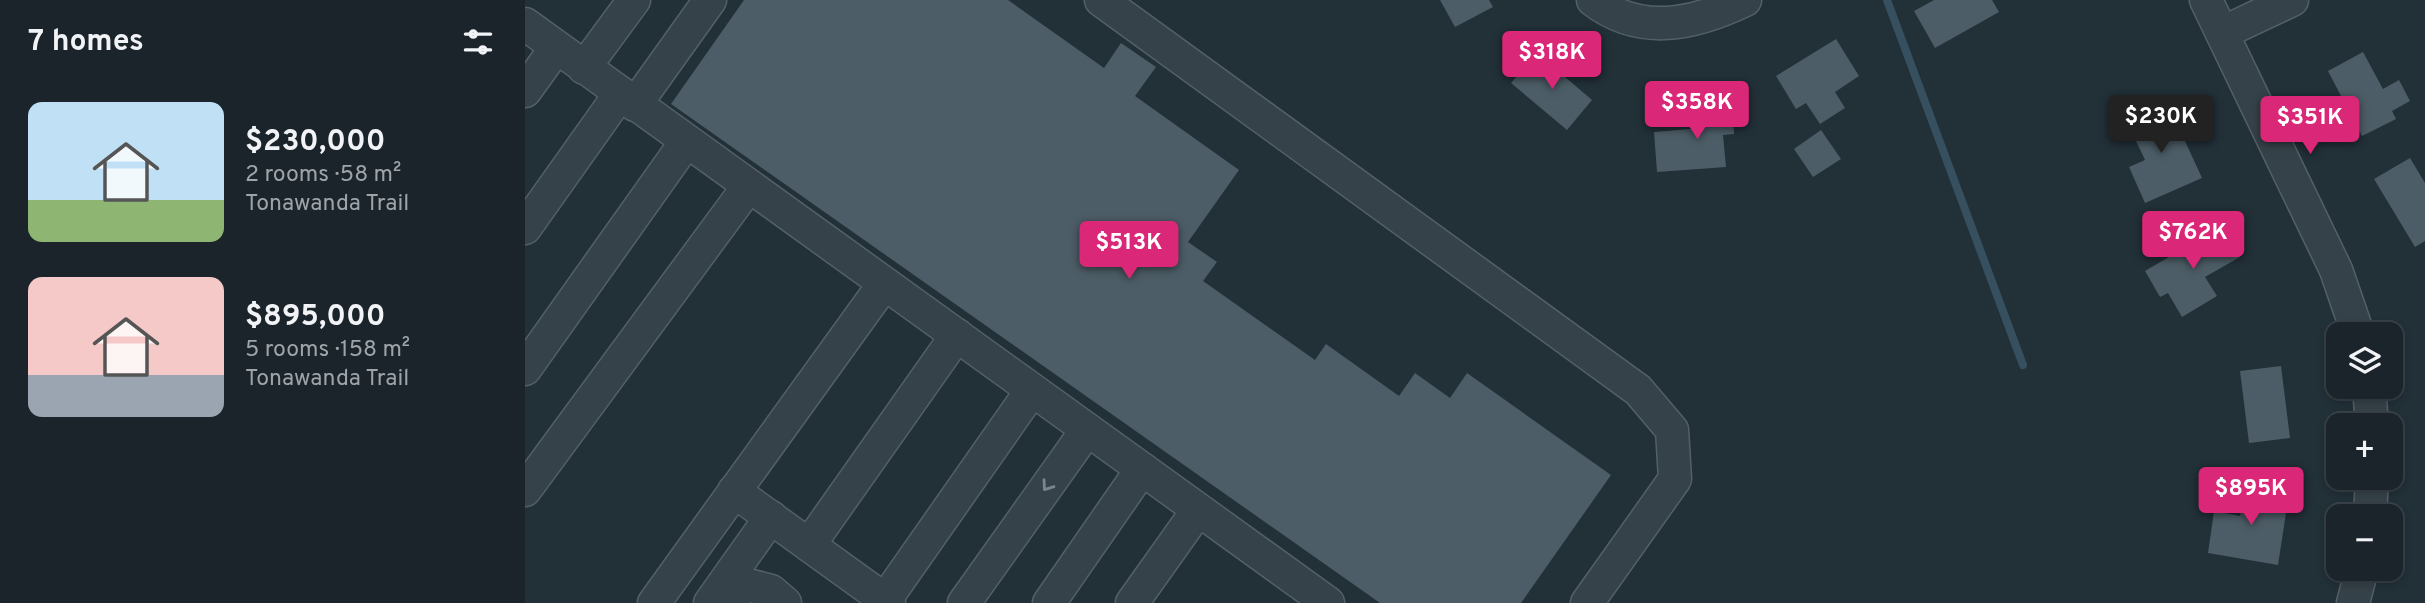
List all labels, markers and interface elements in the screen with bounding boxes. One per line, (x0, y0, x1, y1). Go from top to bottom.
icon: filters (459, 23, 497, 61)
text: 7 homes (28, 24, 144, 61)
pin: $318K (1503, 32, 1601, 91)
text: $318K (1518, 39, 1586, 68)
pin: $358K (1648, 82, 1746, 141)
text: $358K (1661, 89, 1733, 118)
pin: $230K (2112, 96, 2210, 155)
pin: $351K (2261, 96, 2359, 156)
text: $230K (2125, 103, 2197, 132)
text: $351K (2276, 104, 2344, 133)
text: $230,000 (245, 124, 386, 161)
icon: home (84, 130, 168, 214)
text: 2 rooms · 58 m² (245, 161, 401, 190)
text: Tonawanda Trail (245, 190, 409, 219)
pin: $762K (2144, 212, 2242, 271)
text: $762K (2158, 219, 2228, 248)
pin: $513K (1080, 222, 1178, 281)
text: $513K (1095, 229, 1163, 258)
text: $895,000 (245, 299, 386, 336)
icon: home (84, 305, 168, 389)
map controls (2326, 322, 2403, 581)
button: layers (2326, 322, 2403, 399)
text: 5 rooms · 158 m² (245, 336, 410, 365)
text: Tonawanda Trail (245, 365, 409, 394)
button: + (2326, 413, 2403, 490)
pin: $895K (2202, 468, 2300, 527)
text: $895K (2215, 475, 2287, 504)
one-way arrow (1043, 478, 1056, 491)
button: − (2326, 504, 2403, 581)

